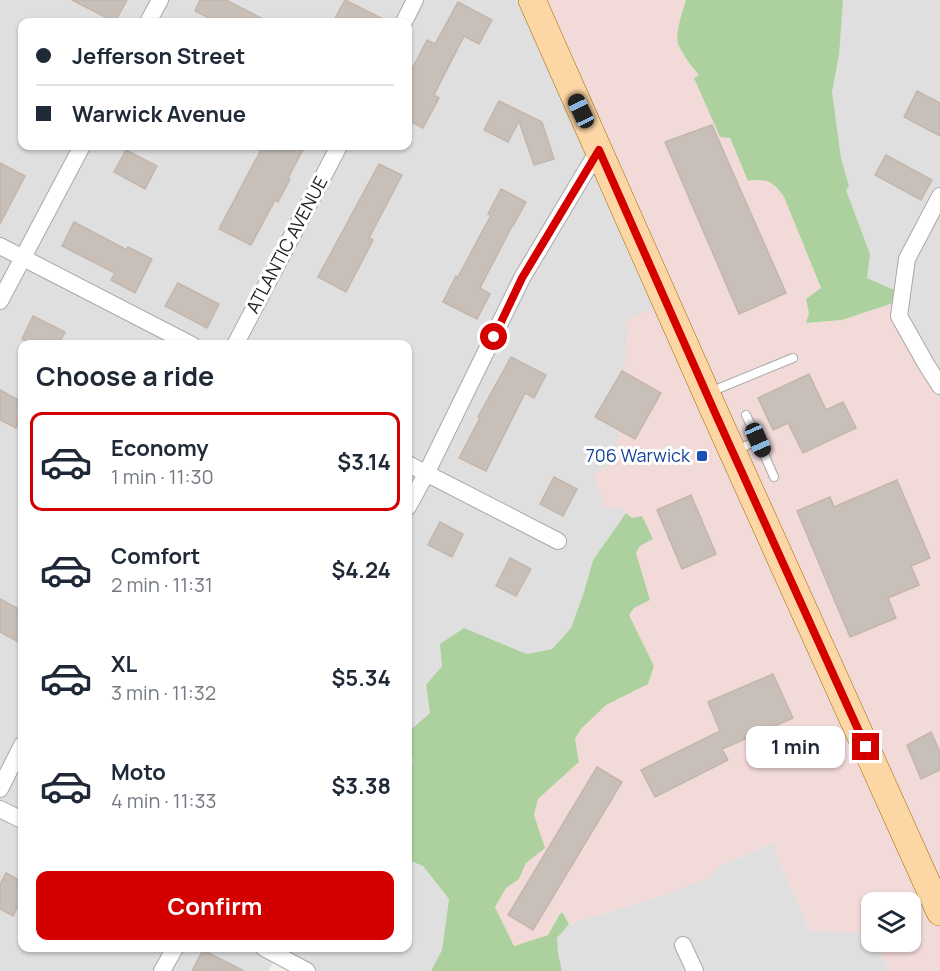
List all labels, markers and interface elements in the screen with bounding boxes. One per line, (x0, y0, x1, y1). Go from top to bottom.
text: Jefferson Street (72, 41, 245, 71)
car (565, 91, 597, 131)
text: Warwick Avenue (72, 99, 246, 129)
street label: ATLANTIC AVENUE (240, 172, 332, 317)
route start (480, 323, 507, 350)
text: Choose a ride (36, 357, 214, 394)
car (742, 420, 774, 460)
text: Economy (111, 433, 209, 463)
icon: car (39, 435, 93, 489)
place label: 706 Warwick (586, 443, 691, 467)
text: $3.14 (337, 447, 391, 477)
marker: 706 Warwick (695, 449, 709, 463)
text: 1 min · 11:30 (111, 463, 214, 490)
text: Comfort (111, 541, 200, 571)
icon: car (39, 543, 93, 597)
text: $4.24 (332, 555, 391, 585)
text: 2 min · 11:31 (111, 571, 213, 598)
text: XL (111, 649, 137, 679)
icon: car (39, 651, 93, 705)
text: $5.34 (331, 663, 391, 693)
text: 3 min · 11:32 (111, 679, 216, 706)
callout: 1 min (746, 726, 845, 768)
text: 1 min (771, 733, 820, 760)
route end (852, 733, 879, 760)
text: Moto (111, 757, 166, 787)
icon: car (39, 759, 93, 813)
text: $3.38 (331, 771, 391, 801)
text: 4 min · 11:33 (111, 787, 217, 814)
button: Confirm (36, 871, 394, 940)
map controls (861, 892, 921, 952)
button: layers (861, 892, 921, 952)

